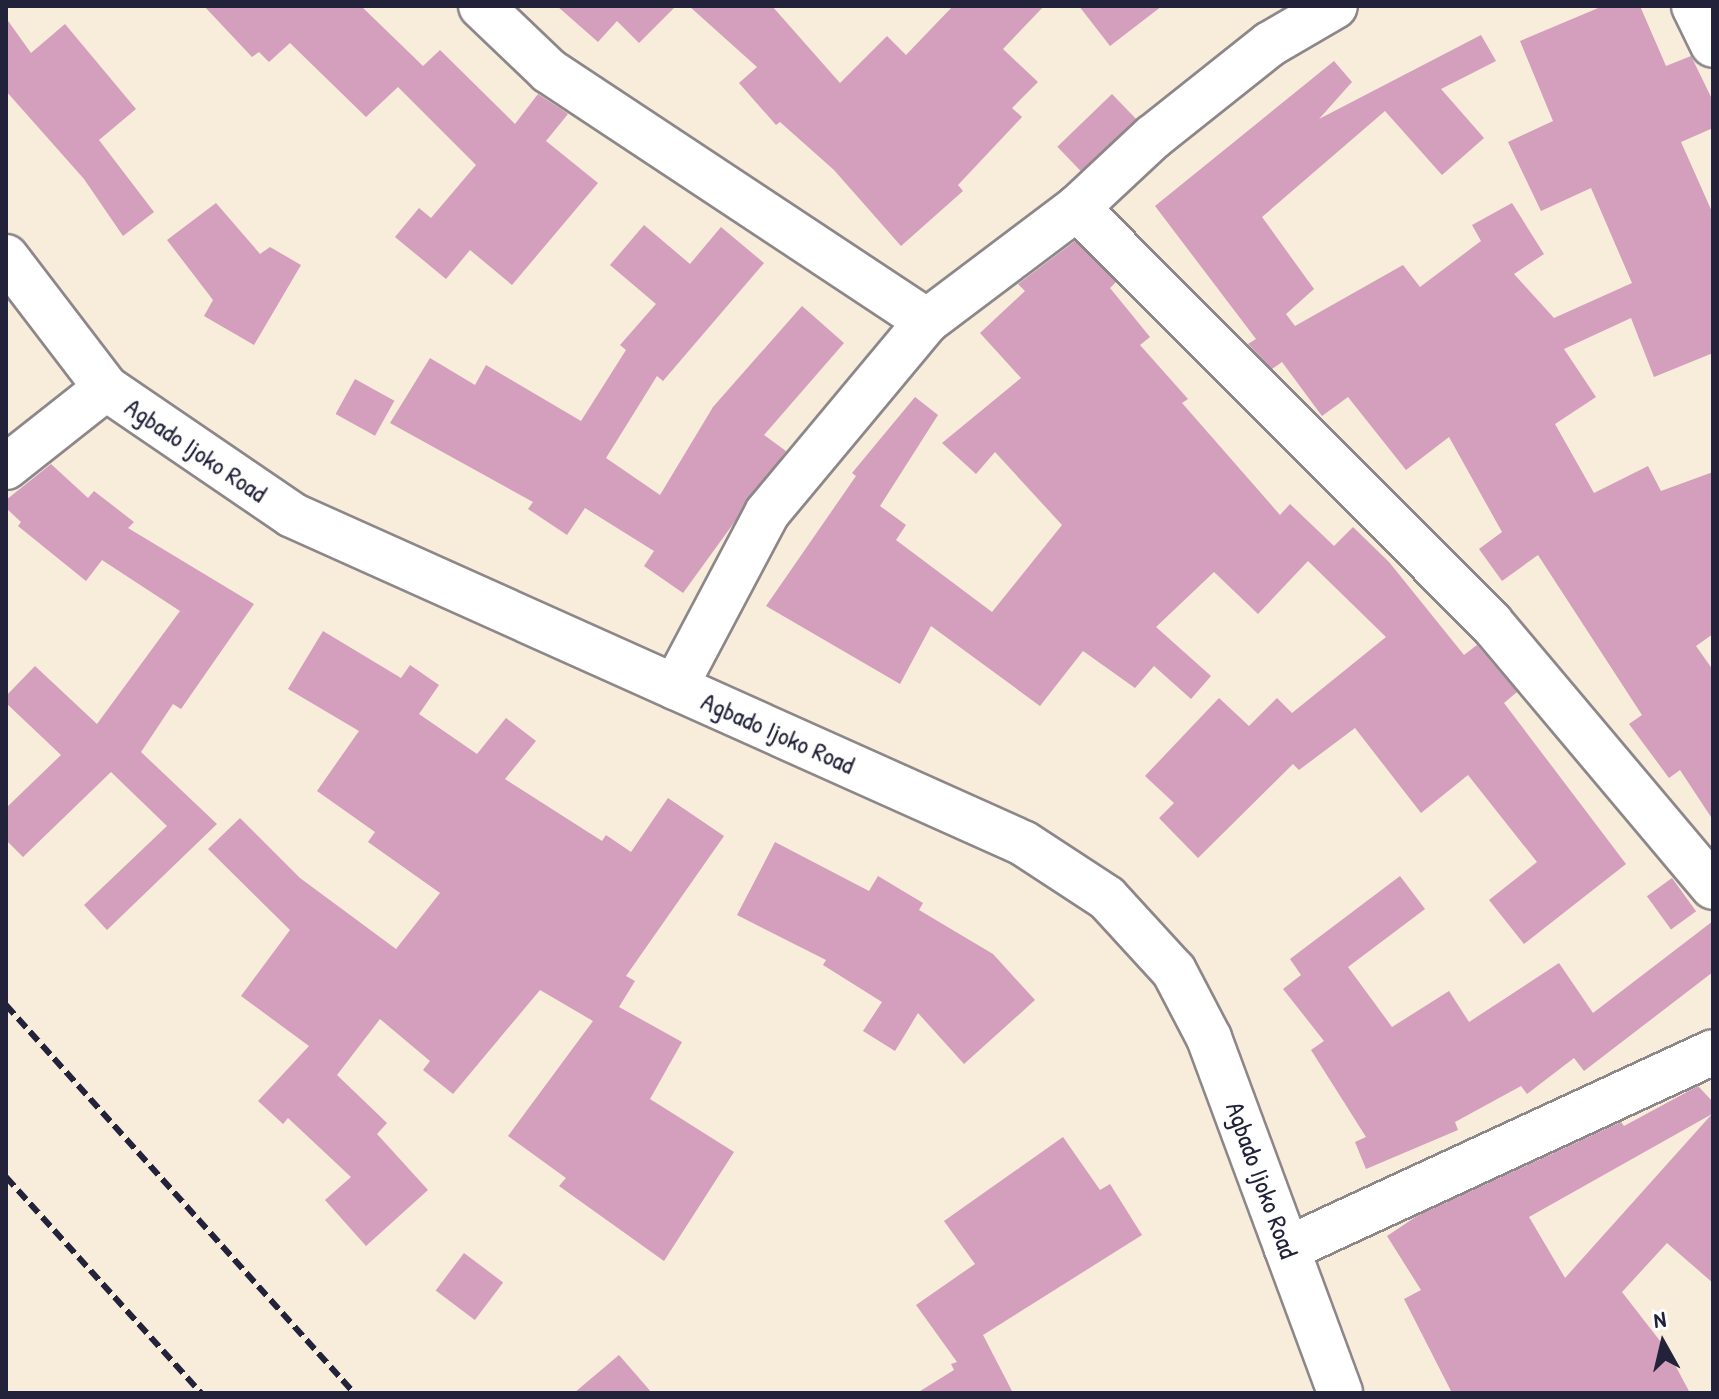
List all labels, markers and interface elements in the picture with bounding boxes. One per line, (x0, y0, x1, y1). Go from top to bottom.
street label: Agbado Ijoko Road (119, 391, 273, 509)
street label: Agbado Ijoko Road (697, 685, 859, 781)
street label: Agbado Ijoko Road (1219, 1097, 1305, 1263)
north arrow (1623, 1303, 1703, 1383)
text: N (1652, 1304, 1668, 1335)

